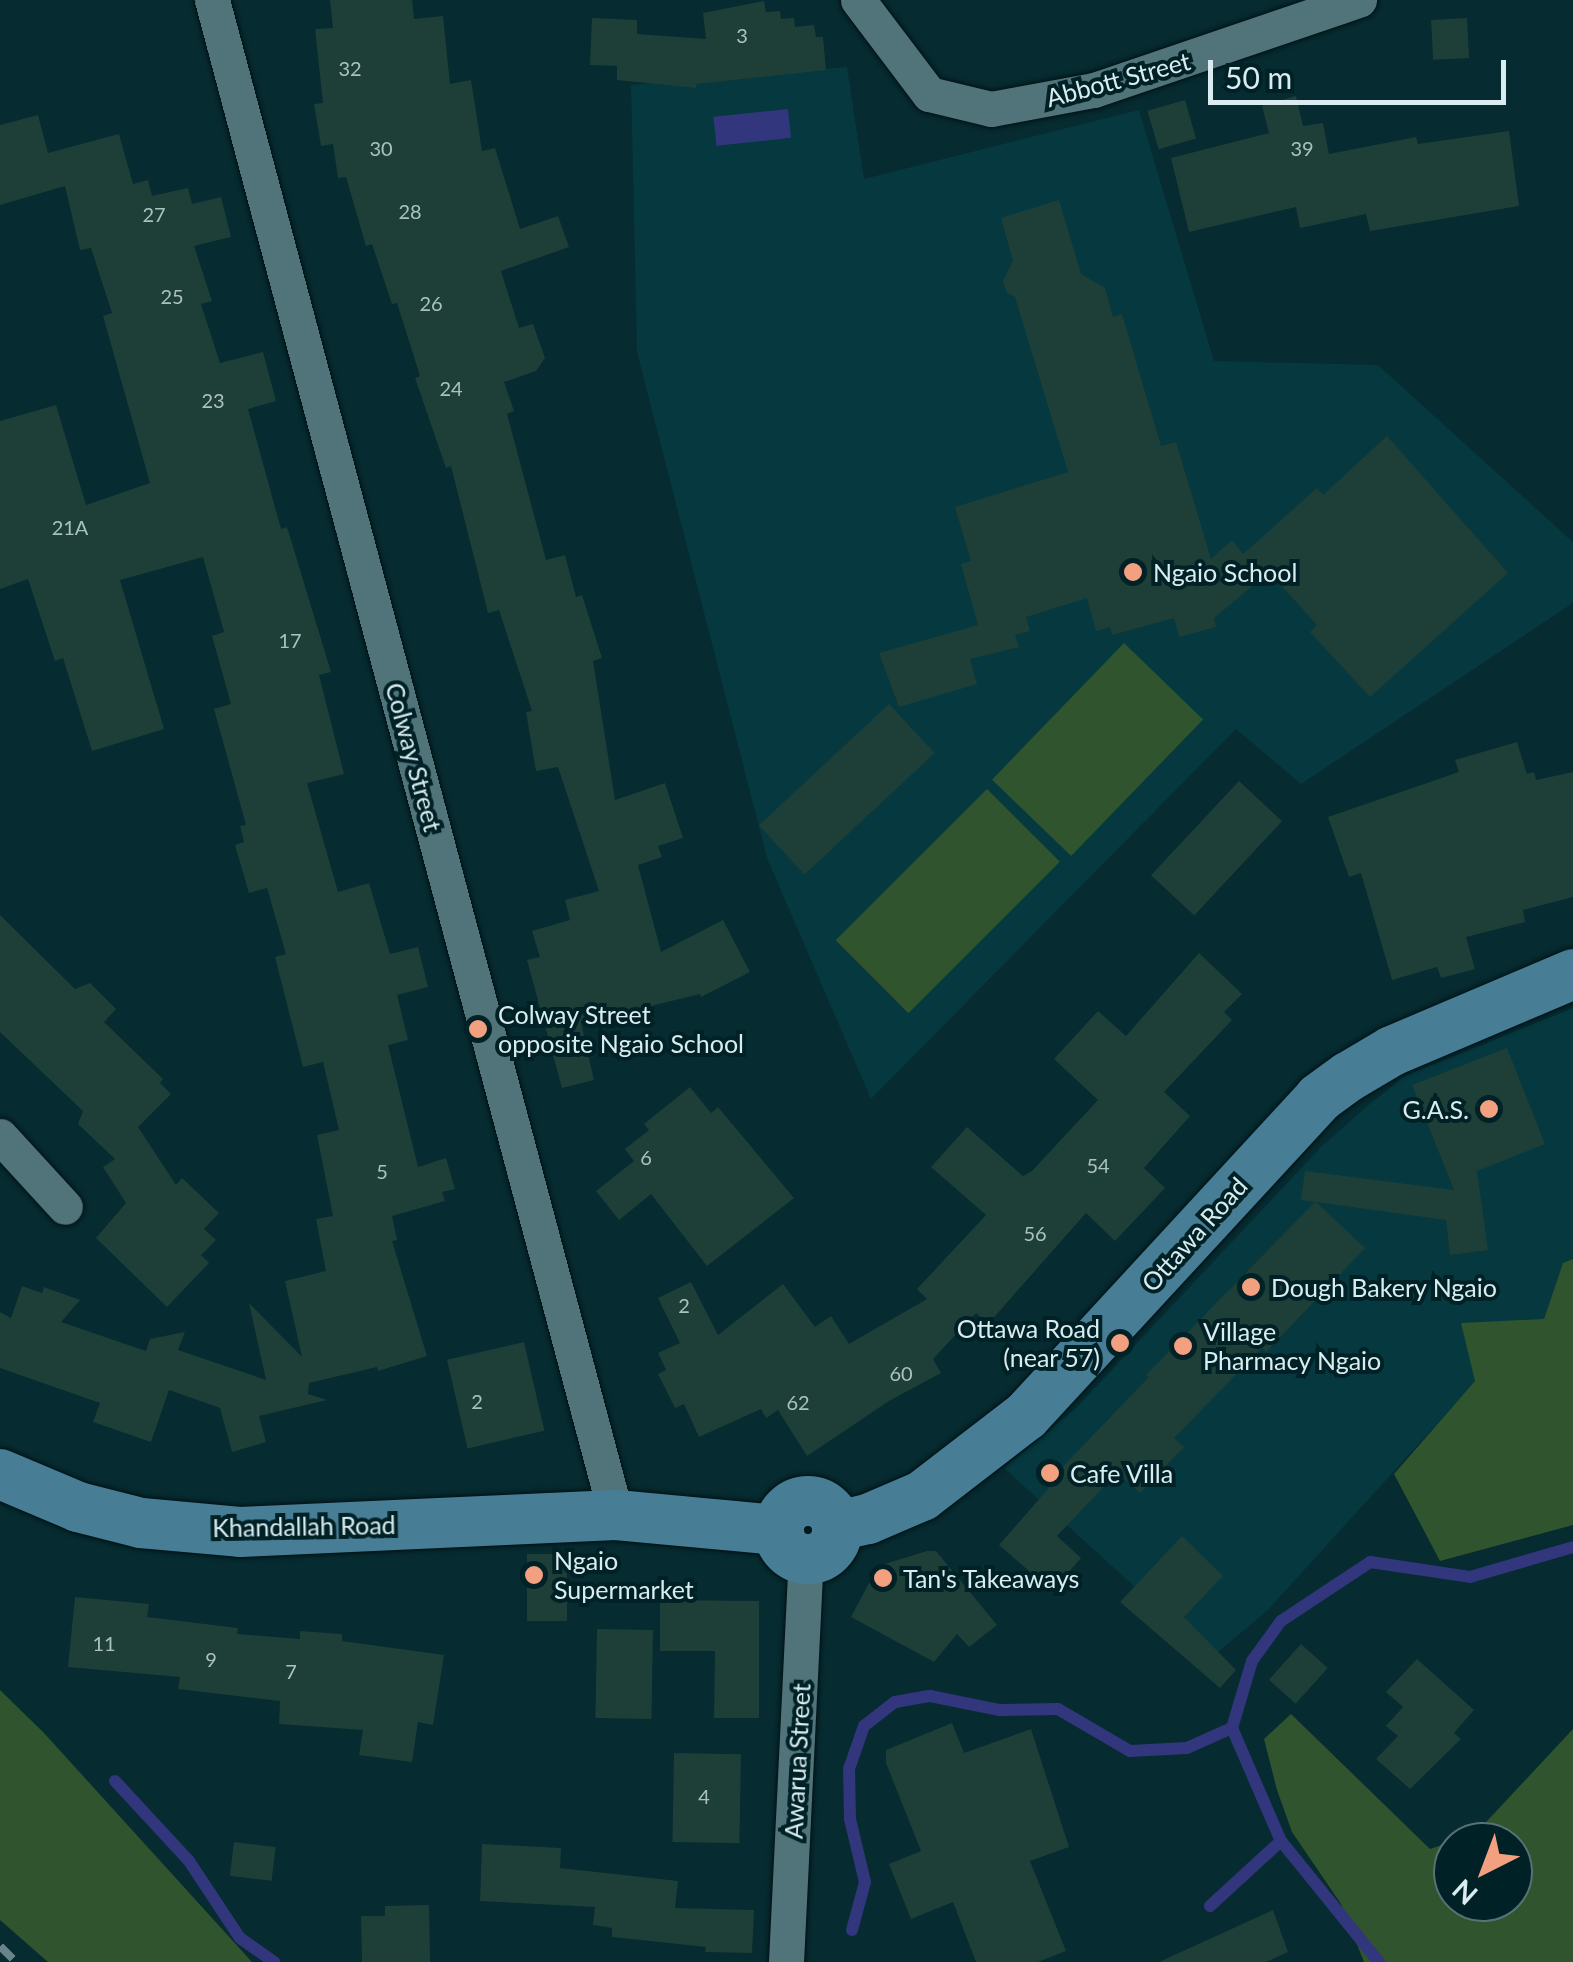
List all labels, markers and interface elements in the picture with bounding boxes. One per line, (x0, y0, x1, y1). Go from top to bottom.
house number: 3 (736, 23, 748, 47)
scale bar (1213, 40, 1510, 102)
street label: Abbott Street (1043, 45, 1193, 113)
house number: 32 (338, 56, 362, 80)
text: 50 m (1225, 59, 1292, 95)
house number: 30 (369, 136, 393, 160)
house number: 39 (1290, 136, 1314, 160)
house number: 28 (398, 199, 422, 223)
house number: 27 (142, 202, 166, 226)
house number: 25 (160, 284, 184, 308)
house number: 26 (419, 291, 443, 315)
house number: 24 (439, 376, 463, 400)
house number: 23 (201, 388, 225, 412)
house number: 21A (52, 515, 88, 539)
place label: Ngaio School (1153, 557, 1297, 587)
marker: Ngaio School (1122, 561, 1144, 583)
house number: 17 (278, 628, 302, 652)
street label: Colway Street (380, 679, 448, 835)
place label: Colway Street opposite Ngaio School (498, 1000, 744, 1059)
marker: Colway Street opposite Ngaio School (467, 1018, 489, 1040)
place label: G.A.S. (1403, 1094, 1469, 1124)
marker: G.A.S. (1478, 1098, 1500, 1120)
house number: 6 (640, 1145, 652, 1169)
house number: 54 (1086, 1153, 1110, 1177)
house number: 5 (376, 1159, 388, 1183)
street label: Ottawa Road (1135, 1171, 1253, 1297)
house number: 56 (1023, 1221, 1047, 1245)
place label: Dough Bakery Ngaio (1271, 1272, 1498, 1302)
marker: Dough Bakery Ngaio (1240, 1276, 1262, 1298)
house number: 2 (678, 1293, 690, 1317)
place label: Ottawa Road (near 57) (957, 1314, 1100, 1373)
place label: Village Pharmacy Ngaio (1203, 1317, 1382, 1376)
marker: Ottawa Road (near 57) (1109, 1332, 1131, 1354)
marker: Village Pharmacy Ngaio (1172, 1335, 1194, 1357)
house number: 60 (889, 1361, 913, 1385)
house number: 2 (471, 1389, 483, 1413)
house number: 62 (786, 1390, 810, 1414)
place label: Cafe Villa (1070, 1458, 1174, 1488)
marker: Cafe Villa (1039, 1462, 1061, 1484)
street label: Khandallah Road (212, 1509, 396, 1543)
place label: Ngaio Supermarket (554, 1546, 694, 1605)
place label: Tan's Takeaways (903, 1563, 1080, 1593)
marker: Ngaio Supermarket (523, 1564, 545, 1586)
marker: Tan's Takeaways (872, 1567, 894, 1589)
house number: 11 (92, 1631, 116, 1655)
house number: 9 (205, 1647, 217, 1671)
house number: 7 (285, 1659, 297, 1683)
street label: Awarua Street (778, 1682, 816, 1840)
house number: 4 (698, 1784, 710, 1808)
north arrow (1433, 1822, 1533, 1922)
text: N (1445, 1873, 1484, 1913)

